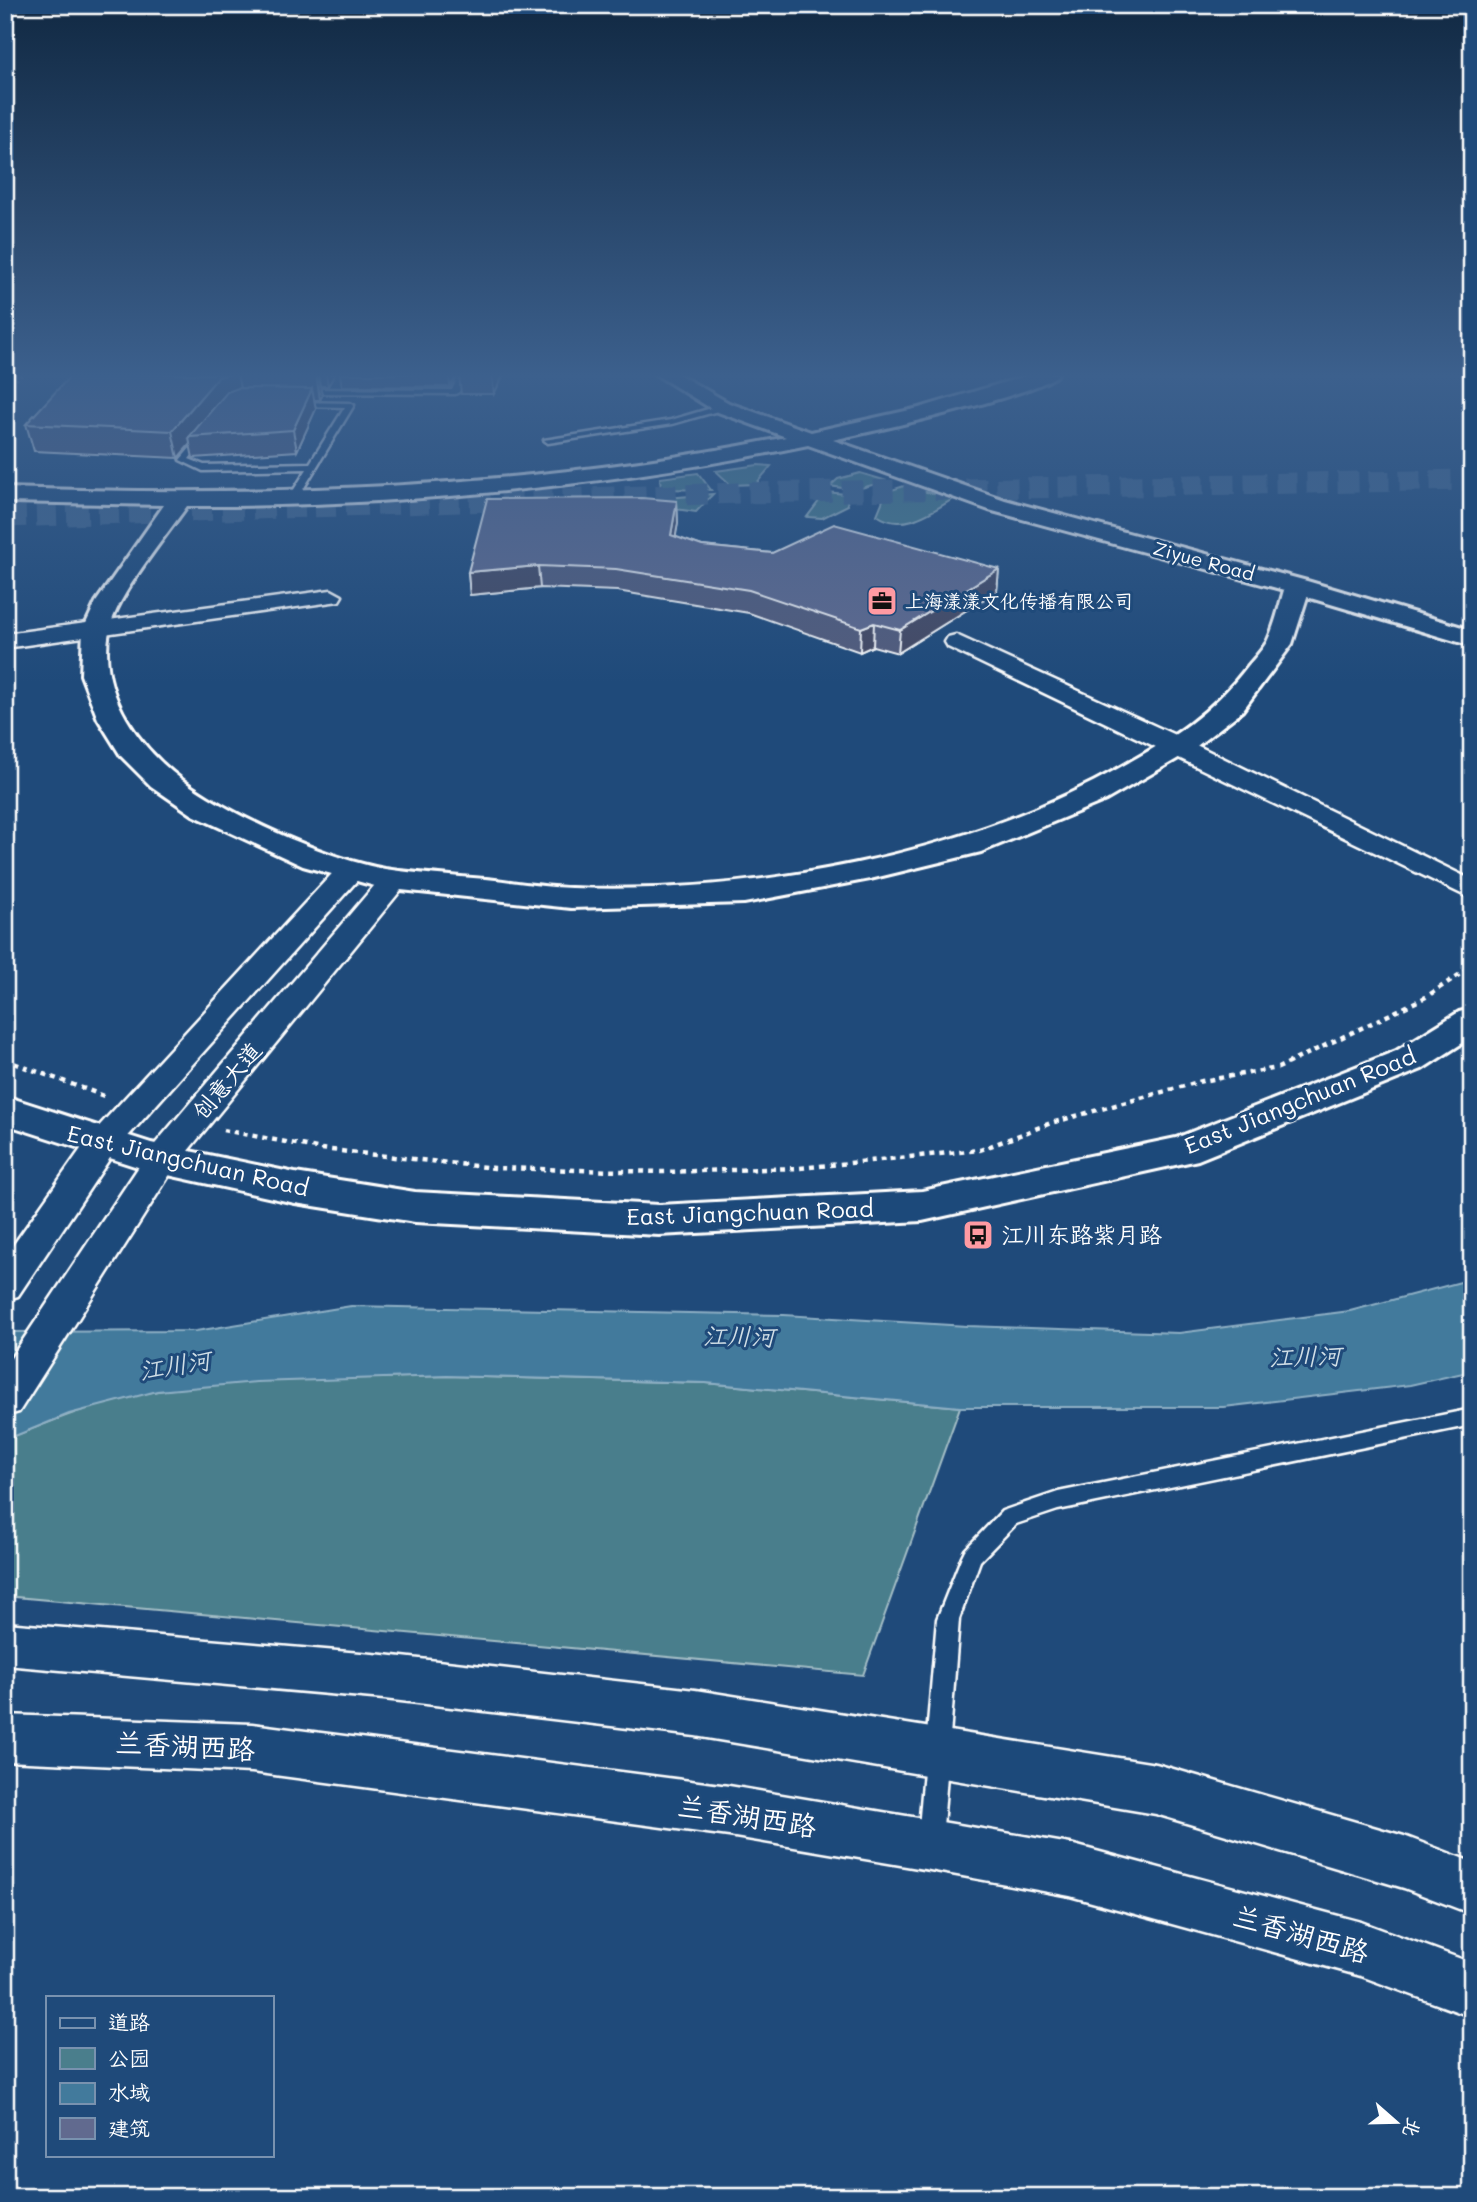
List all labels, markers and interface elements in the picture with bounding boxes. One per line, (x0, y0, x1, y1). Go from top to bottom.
street label: Ziyue Road (1151, 535, 1258, 586)
office icon: 上海漾漾文化传播有限公司 (865, 584, 899, 618)
place label: 上海漾漾文化传播有限公司 (905, 588, 1133, 613)
street label: 创意大道 (185, 1035, 267, 1125)
street label: East Jiangchuan Road (1179, 1040, 1420, 1160)
street label: East Jiangchuan Road (64, 1118, 312, 1202)
street label: East Jiangchuan Road (626, 1193, 874, 1231)
bus stop icon: 江川东路紫月路 (961, 1218, 995, 1252)
place label: 江川东路紫月路 (1001, 1219, 1162, 1249)
water label: 江川河 (703, 1319, 779, 1352)
water label: 江川河 (1269, 1339, 1345, 1372)
water label: 江川河 (137, 1343, 217, 1385)
street label: 兰香湖西路 (114, 1723, 256, 1767)
street label: 兰香湖西路 (675, 1786, 819, 1844)
street label: 兰香湖西路 (1229, 1896, 1374, 1970)
legend (46, 1996, 273, 2156)
text: 道路 (108, 2008, 150, 2035)
text: 公园 (108, 2044, 150, 2071)
text: 水域 (108, 2078, 150, 2105)
north arrow (1362, 2086, 1432, 2156)
text: 建筑 (108, 2114, 150, 2141)
text: 北 (1397, 2115, 1427, 2141)

